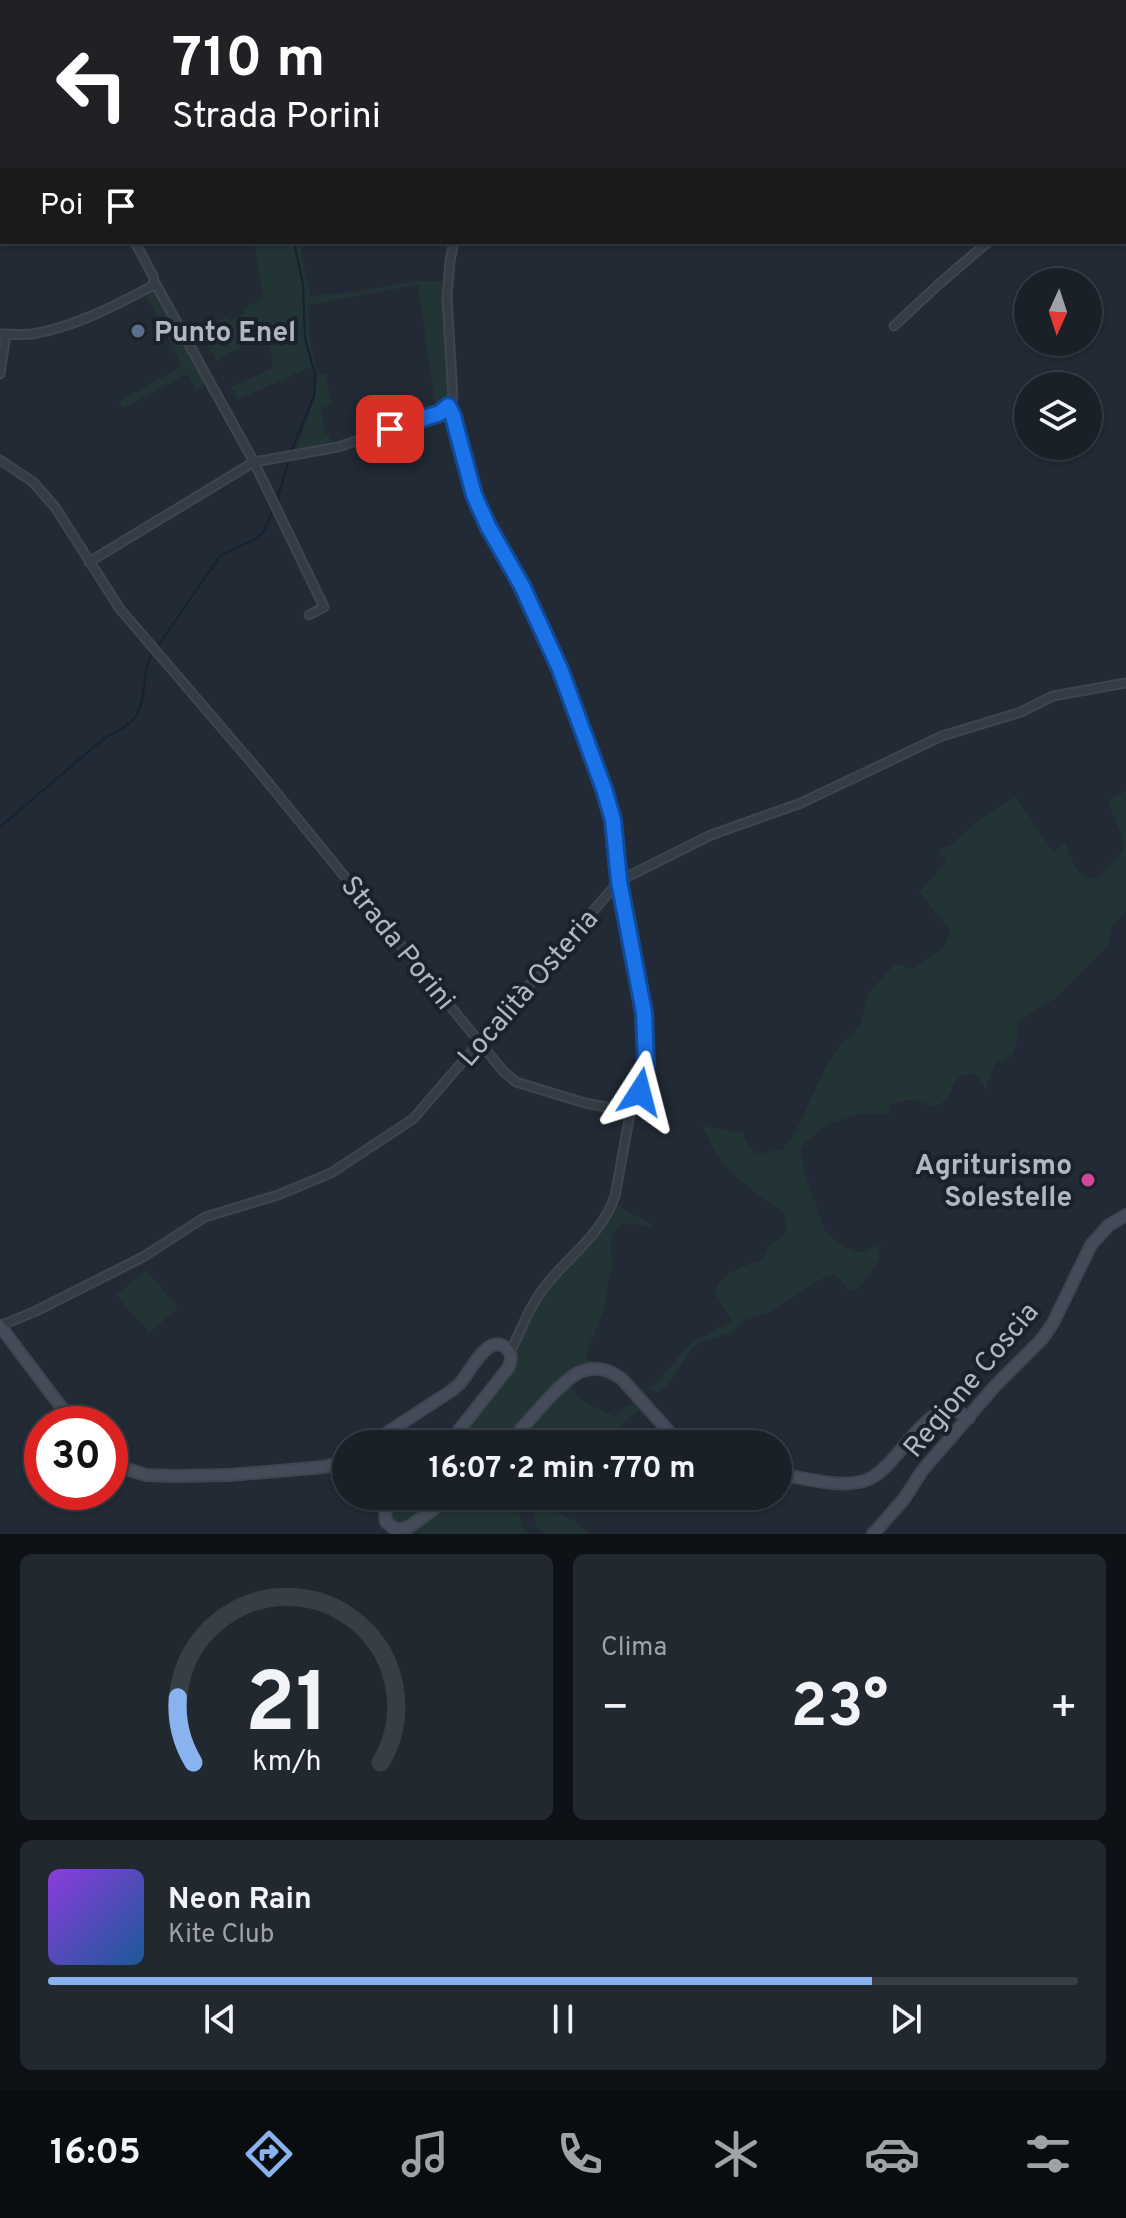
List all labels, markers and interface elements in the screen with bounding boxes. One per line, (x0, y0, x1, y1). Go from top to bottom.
text: 710 m (172, 26, 325, 96)
icon: left (40, 32, 144, 136)
text: Strada Porini (172, 95, 381, 141)
icon: arrive (99, 184, 143, 228)
text: Poi (40, 188, 83, 225)
north arrow (1014, 268, 1102, 356)
map controls (1014, 268, 1102, 460)
place label: Punto Enel (154, 316, 296, 352)
marker: Punto Enel (129, 322, 147, 340)
button: layers (1014, 372, 1102, 460)
pin (356, 395, 424, 463)
icon: arrive (368, 407, 412, 451)
street label: Strada Porini (332, 869, 462, 1018)
street label: Località Osteria (451, 903, 607, 1075)
position arrow (598, 1050, 682, 1134)
place label: Agriturismo Solestelle (915, 1149, 1072, 1217)
marker: Agriturismo Solestelle (1079, 1171, 1097, 1189)
street label: Regione Coscia (897, 1296, 1048, 1466)
speed limit sign: 30 (24, 1406, 128, 1510)
text: 16:07 · 2 min · 770 m (428, 1451, 696, 1488)
text: Clima (601, 1632, 667, 1665)
text: 21 (244, 1656, 329, 1761)
text: 23° (791, 1672, 888, 1748)
text: − (601, 1682, 629, 1738)
text: + (1050, 1682, 1078, 1738)
text: km/h (252, 1745, 321, 1781)
text: Neon Rain (168, 1882, 312, 1919)
text: Kite Club (168, 1919, 274, 1952)
icon: previous (198, 1997, 242, 2041)
icon: pause (541, 1997, 585, 2041)
icon: next (884, 1997, 928, 2041)
icon: directions (241, 2126, 297, 2182)
icon: music (397, 2126, 453, 2182)
icon: phone (552, 2126, 608, 2182)
icon: climate (708, 2126, 764, 2182)
icon: car (864, 2126, 920, 2182)
icon: filters (1020, 2126, 1076, 2182)
text: 16:05 (50, 2131, 141, 2177)

